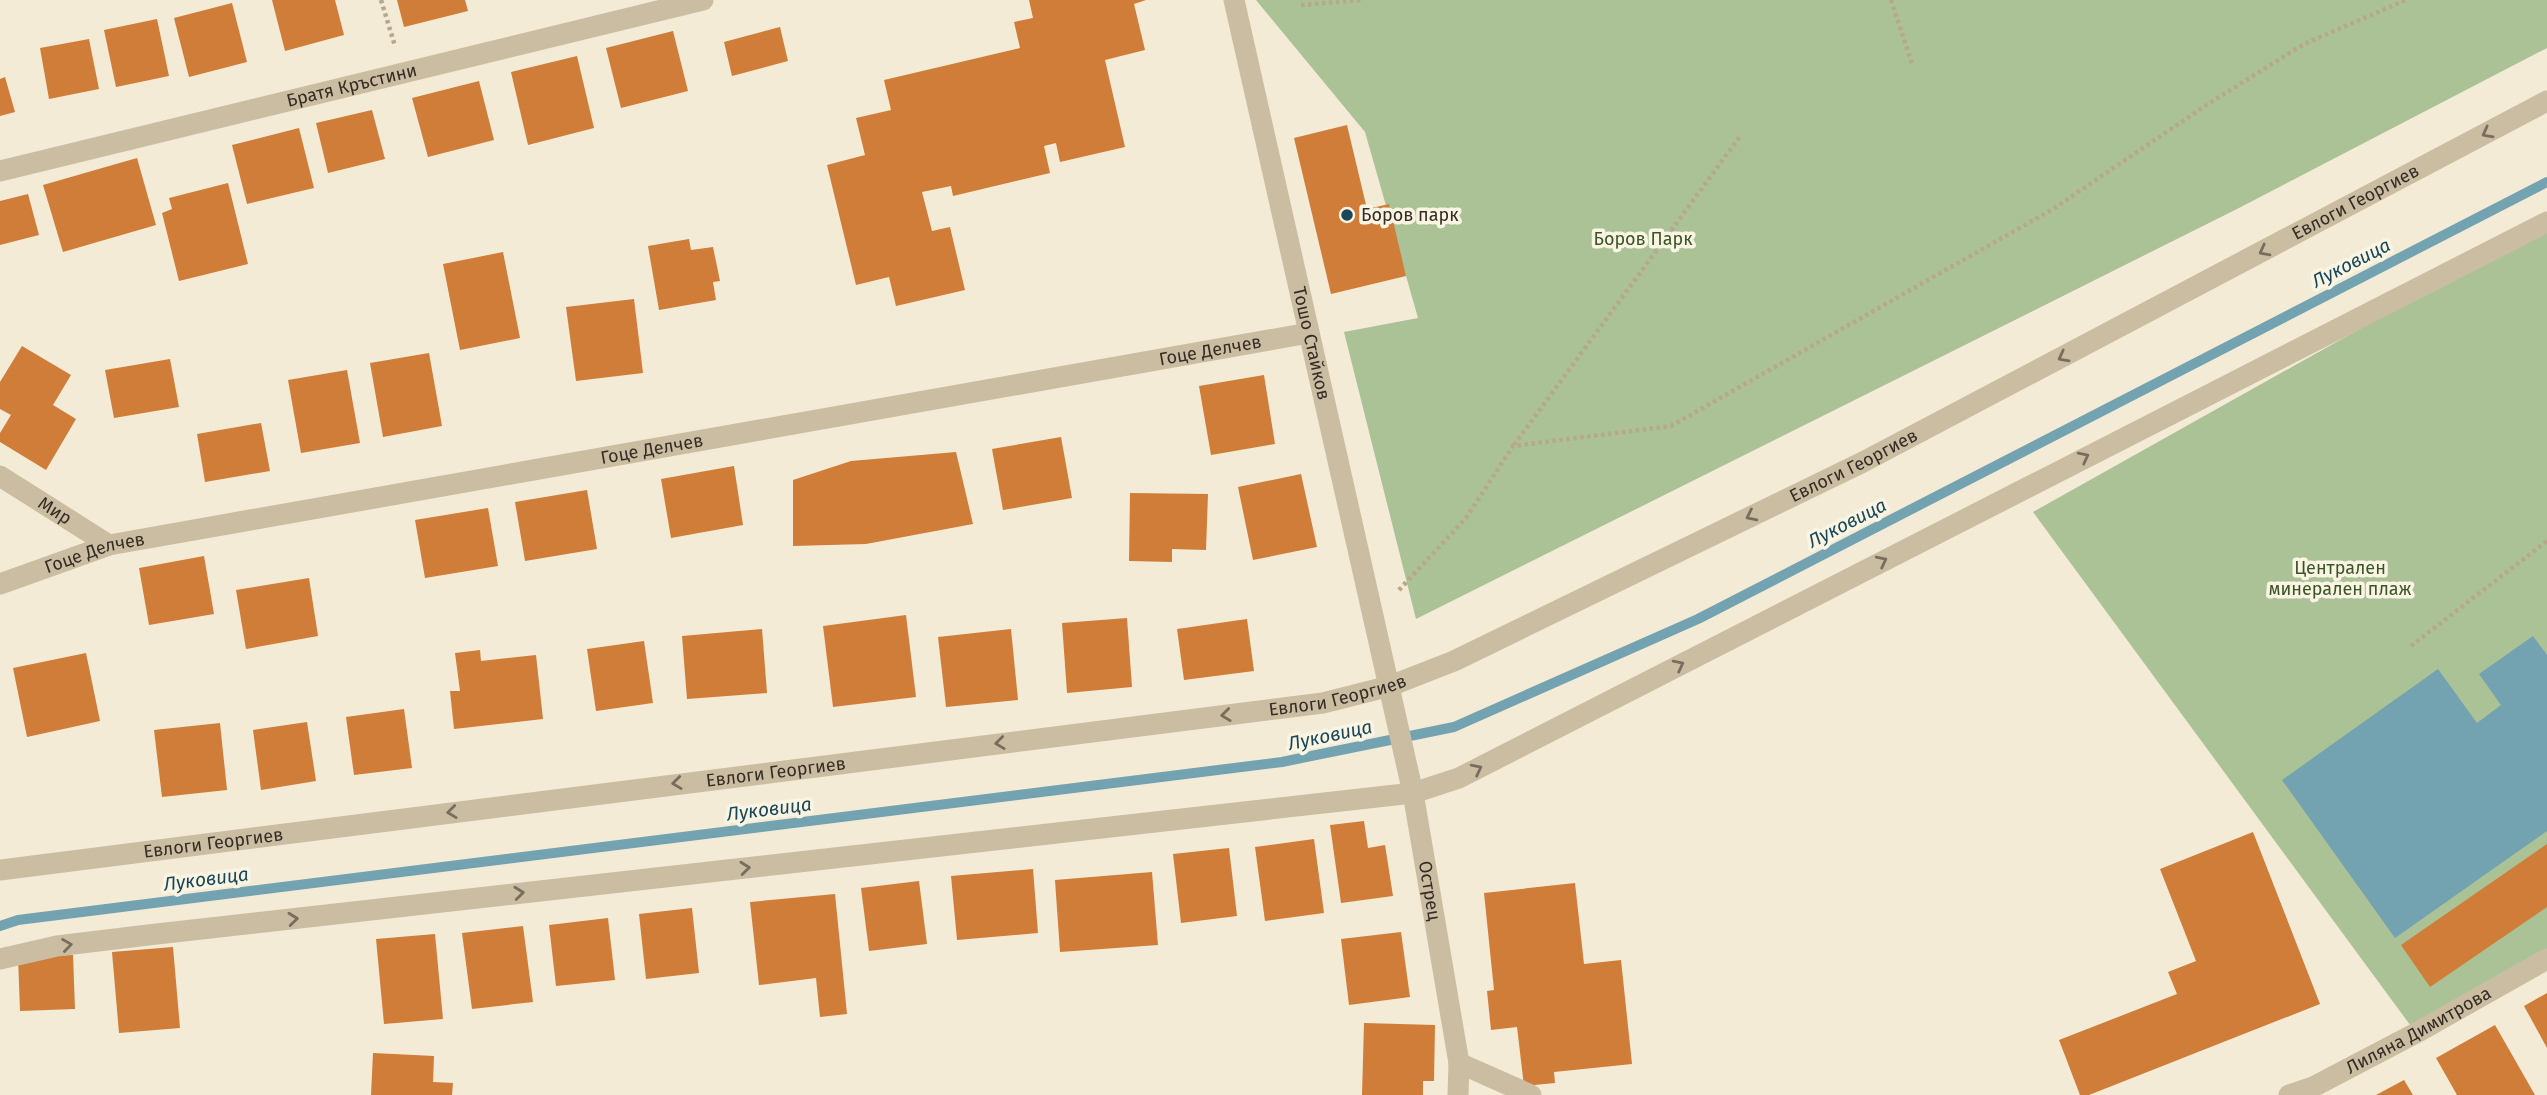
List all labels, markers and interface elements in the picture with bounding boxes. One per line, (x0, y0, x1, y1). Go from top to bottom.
street label: Братя Кръстини (284, 59, 419, 112)
one-way arrow (2481, 125, 2494, 138)
street label: Евлоги Георгиев (2288, 160, 2423, 245)
place label: Боров парк (1361, 204, 1459, 226)
marker: Боров парк (1339, 207, 1355, 223)
park label: Боров Парк (1593, 228, 1693, 250)
water label: Луковица (2307, 233, 2394, 293)
one-way arrow (2259, 242, 2271, 256)
street label: Тошо Стайков (1288, 285, 1335, 402)
street label: Гоце Делчев (1157, 331, 1263, 370)
one-way arrow (2057, 348, 2070, 362)
street label: Евлоги Георгиев (1786, 424, 1921, 507)
street label: Гоце Делчев (599, 429, 705, 469)
one-way arrow (2077, 452, 2089, 466)
street label: Мир (34, 492, 76, 530)
water label: Луковица (1803, 493, 1890, 553)
one-way arrow (1746, 508, 1758, 522)
street label: Гоце Делчев (42, 528, 146, 578)
one-way arrow (1875, 556, 1887, 570)
park label: Централен минерален плаж (2268, 557, 2412, 600)
one-way arrow (1672, 660, 1685, 674)
street label: Евлоги Георгиев (1267, 670, 1410, 721)
one-way arrow (1220, 707, 1232, 722)
water label: Луковица (1285, 715, 1374, 755)
one-way arrow (995, 736, 1006, 751)
street label: Евлоги Георгиев (705, 752, 847, 792)
one-way arrow (1470, 764, 1482, 777)
one-way arrow (672, 776, 683, 791)
water label: Луковица (724, 792, 813, 826)
one-way arrow (446, 804, 458, 819)
street label: Евлоги Георгиев (142, 823, 284, 863)
street label: Острец (1414, 859, 1446, 923)
one-way arrow (740, 861, 751, 876)
water label: Луковица (161, 862, 250, 896)
one-way arrow (513, 886, 525, 901)
one-way arrow (287, 911, 298, 926)
one-way arrow (61, 938, 73, 953)
street label: Лиляна Димитрова (2342, 982, 2495, 1079)

